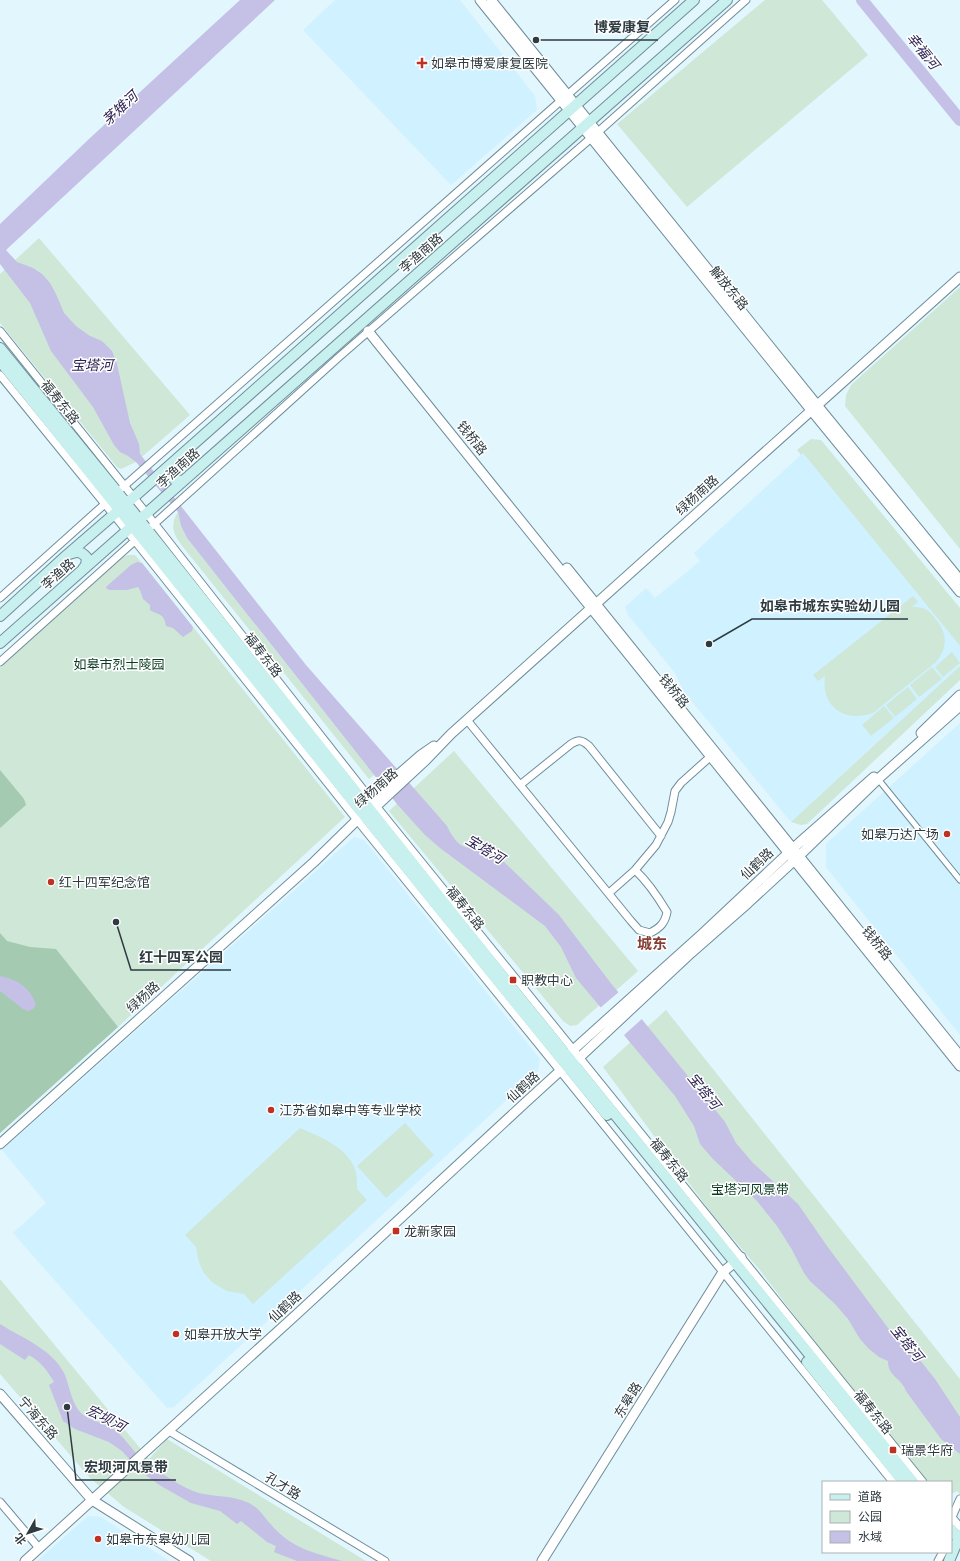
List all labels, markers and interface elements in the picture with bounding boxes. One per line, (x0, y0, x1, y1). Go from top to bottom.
callout: 博爱康复 (586, 14, 658, 40)
text: 博爱康复 (594, 18, 650, 36)
water label: 幸福河 (903, 29, 945, 75)
place label: 如皋市博爱康复医院 (431, 55, 548, 72)
marker: 如皋市博爱康复医院 (416, 57, 428, 69)
water label: 茅雉河 (99, 85, 144, 129)
street label: 李渔南路 (396, 230, 446, 276)
street label: 解放东路 (706, 262, 752, 314)
water label: 宝塔河 (71, 356, 116, 374)
street label: 福寿东路 (37, 376, 83, 428)
street label: 钱桥路 (453, 417, 491, 459)
street label: 李渔南路 (153, 444, 203, 492)
street label: 绿杨南路 (672, 471, 722, 519)
street label: 李渔路 (38, 555, 78, 593)
callout: 如皋市城东实验幼儿园 (752, 593, 908, 619)
text: 如皋市城东实验幼儿园 (760, 597, 900, 615)
street label: 福寿东路 (240, 629, 286, 681)
park label: 如皋市烈士陵园 (73, 656, 165, 673)
street label: 钱桥路 (655, 670, 693, 712)
street label: 绿杨南路 (351, 765, 401, 811)
place label: 如皋万达广场 (861, 826, 939, 843)
marker: 如皋万达广场 (942, 829, 952, 839)
water label: 宝塔河 (462, 830, 510, 869)
street label: 仙鹤路 (737, 844, 777, 884)
place label: 红十四军纪念馆 (59, 874, 150, 891)
marker: 红十四军纪念馆 (46, 877, 56, 887)
street label: 福寿东路 (442, 882, 488, 934)
street label: 钱桥路 (858, 922, 896, 964)
district label: 城东 (637, 934, 667, 953)
callout: 红十四军公园 (131, 944, 231, 970)
text: 红十四军公园 (139, 948, 223, 966)
place label: 职教中心 (521, 972, 573, 989)
marker: 职教中心 (508, 975, 518, 985)
street label: 绿杨路 (123, 978, 163, 1016)
street label: 仙鹤路 (503, 1068, 543, 1106)
water label: 宝塔河 (684, 1069, 726, 1115)
place label: 江苏省如皋中等专业学校 (279, 1102, 422, 1119)
marker: 江苏省如皋中等专业学校 (266, 1105, 276, 1115)
street label: 福寿东路 (646, 1134, 692, 1186)
park label: 宝塔河风景带 (711, 1181, 789, 1198)
place label: 龙新家园 (404, 1223, 456, 1240)
marker: 龙新家园 (391, 1226, 401, 1236)
street label: 仙鹤路 (265, 1287, 305, 1327)
water label: 宝塔河 (887, 1321, 929, 1367)
place label: 如皋开放大学 (184, 1326, 262, 1343)
marker: 如皋开放大学 (171, 1329, 181, 1339)
street label: 东皋路 (610, 1379, 646, 1421)
street label: 福寿东路 (850, 1386, 896, 1438)
street label: 宁海东路 (15, 1393, 61, 1443)
water label: 宏坝河 (83, 1400, 131, 1437)
place label: 瑞景华府 (901, 1442, 953, 1459)
marker: 瑞景华府 (888, 1445, 898, 1455)
callout: 宏坝河风景带 (76, 1454, 176, 1480)
text: 宏坝河风景带 (84, 1458, 168, 1476)
street label: 孔才路 (262, 1469, 304, 1503)
legend (822, 1481, 952, 1553)
text: 道路 (858, 1489, 882, 1505)
text: 公园 (858, 1509, 882, 1525)
north arrow (8, 1513, 48, 1553)
text: 水域 (858, 1529, 882, 1545)
text: 北 (11, 1531, 29, 1548)
place label: 如皋市东皋幼儿园 (106, 1531, 210, 1548)
marker: 如皋市东皋幼儿园 (93, 1534, 103, 1544)

